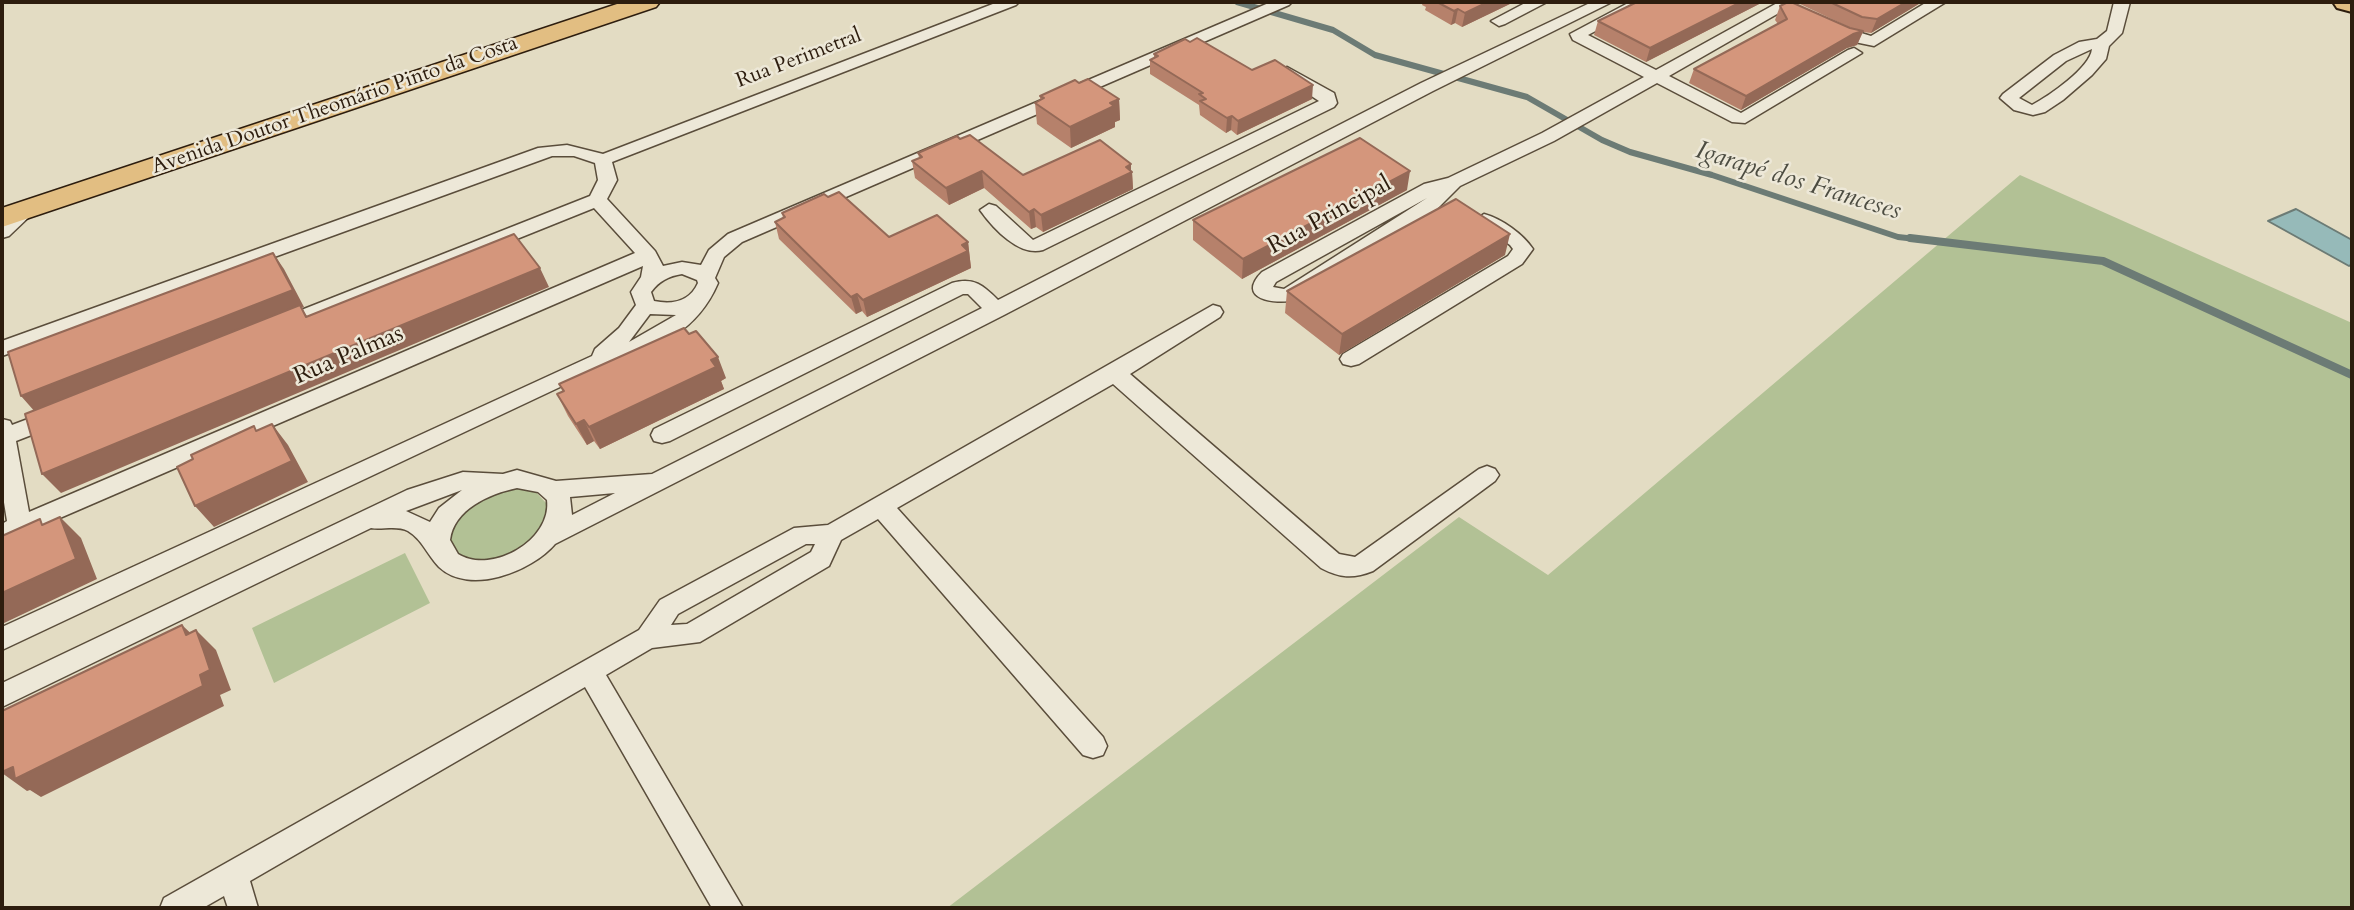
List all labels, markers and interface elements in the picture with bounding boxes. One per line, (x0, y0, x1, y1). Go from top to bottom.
street label: Rua Perimetral (733, 24, 865, 94)
street label: Avenida Doutor Theomário Pinto da Costa (149, 31, 521, 181)
water label: Igarapé dos Franceses (1691, 136, 1905, 228)
street label: Rua Principal (1263, 170, 1397, 262)
street label: Rua Palmas (290, 320, 408, 392)

